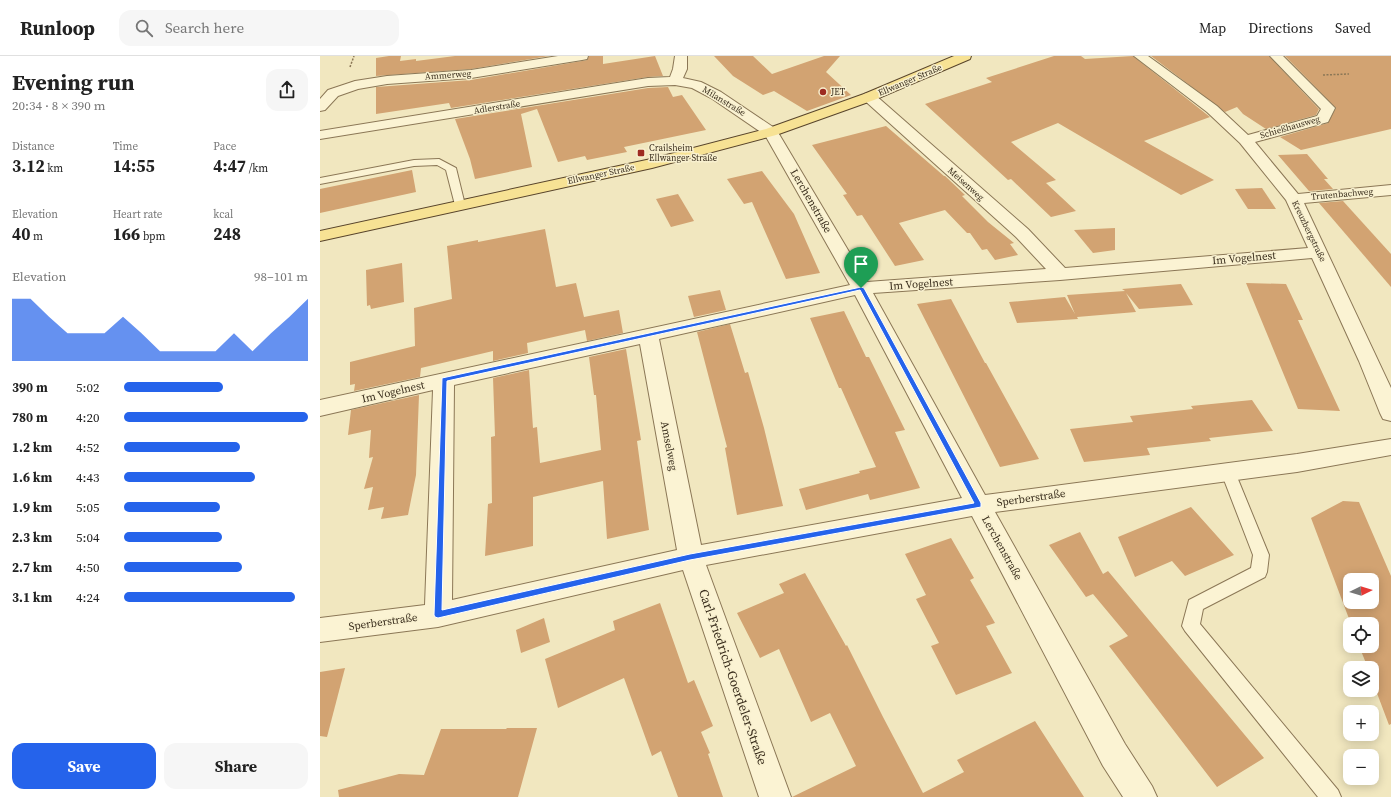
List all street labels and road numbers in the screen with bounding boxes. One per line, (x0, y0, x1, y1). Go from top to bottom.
street label: Ellwanger Straße (876, 61, 944, 99)
street label: Ammerweg (424, 67, 472, 83)
street label: Milanstraße (700, 83, 748, 119)
street label: Adlerstraße (473, 97, 522, 117)
street label: Schießhausweg (1259, 113, 1322, 141)
street label: Ellwanger Straße (566, 161, 636, 187)
street label: Meisenweg (945, 165, 987, 204)
street label: Lerchenstraße (787, 166, 836, 236)
street label: Trutenbachweg (1310, 185, 1374, 203)
street label: Kreuzbergstraße (1289, 198, 1329, 264)
street label: Im Vogelnest (1212, 248, 1277, 268)
street label: Im Vogelnest (889, 274, 954, 294)
street label: Im Vogelnest (360, 377, 426, 406)
street label: Amselweg (657, 420, 681, 472)
street label: Sperberstraße (996, 486, 1067, 510)
street label: Lerchenstraße (978, 513, 1026, 583)
street label: Carl-Friedrich-Goerdeler-Straße (695, 587, 771, 767)
street label: Sperberstraße (348, 610, 419, 634)

